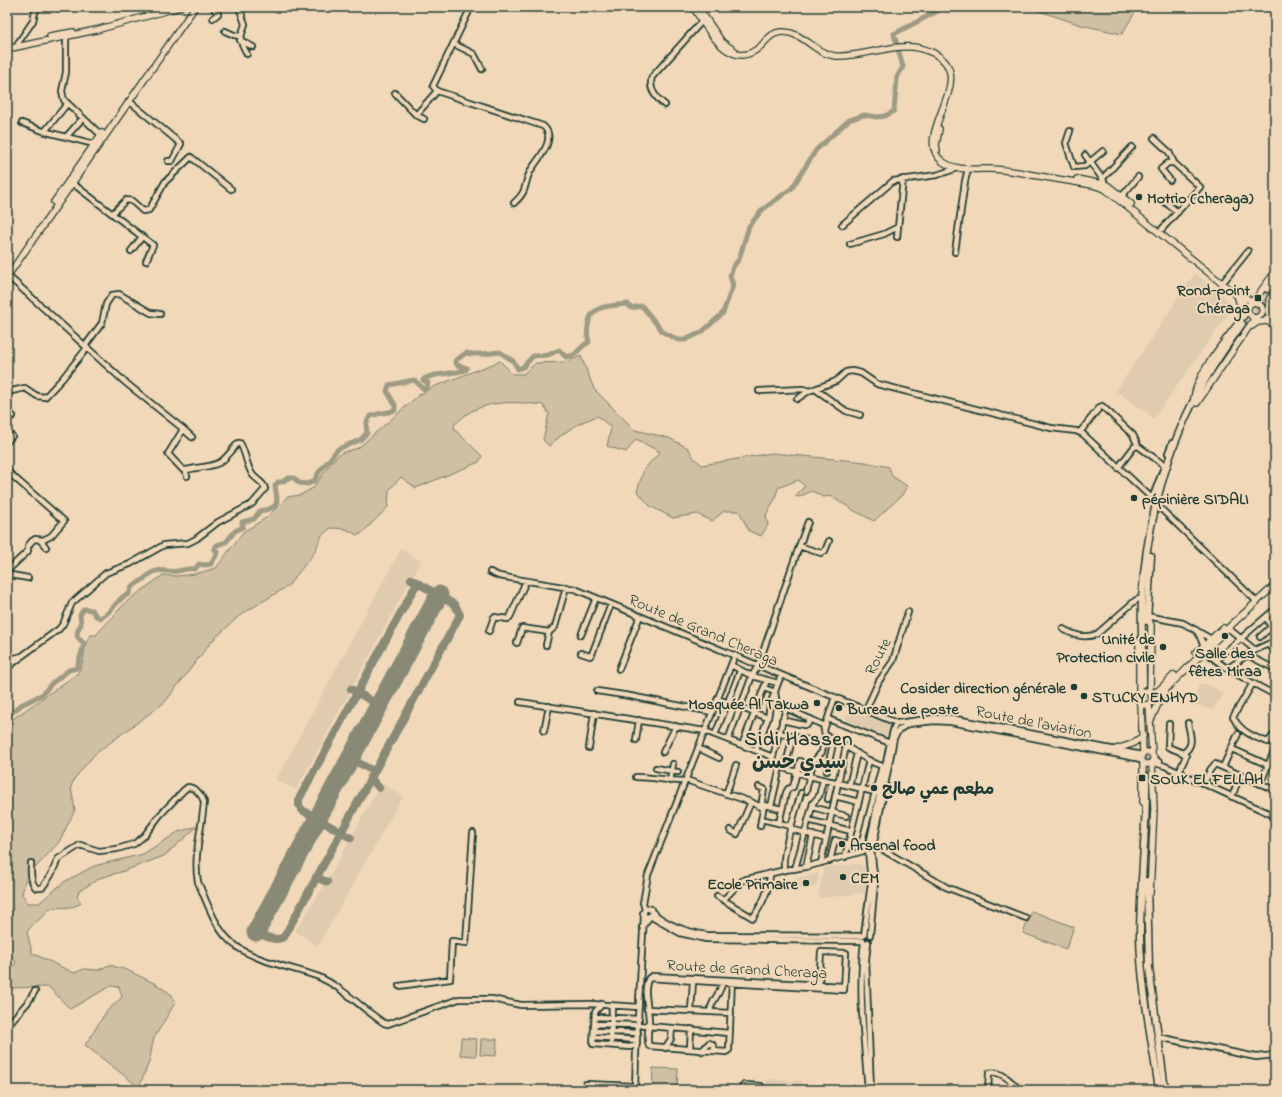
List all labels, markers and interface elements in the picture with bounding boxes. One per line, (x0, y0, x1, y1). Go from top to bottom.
place label: Motrio (cheraga) (1147, 187, 1254, 212)
marker: Motrio (cheraga) (1134, 192, 1144, 202)
place label: Rond-point Chéraga (1176, 279, 1251, 322)
marker: Rond-point Chéraga (1253, 293, 1263, 303)
place label: pépinière SIDALI (1142, 488, 1249, 512)
marker: pépinière SIDALI (1129, 493, 1139, 503)
street label: Route de Grand Cheraga (625, 588, 782, 673)
place label: Unité de Protection civile (1056, 628, 1156, 670)
marker: Salle des fêtes Miraa (1220, 631, 1230, 641)
street label: Route (859, 633, 899, 680)
marker: Unité de Protection civile (1158, 642, 1168, 652)
place label: Salle des fêtes Miraa (1187, 642, 1262, 684)
place label: Cosider direction générale (900, 677, 1067, 702)
marker: Cosider direction générale (1069, 682, 1079, 692)
place label: STUCKY ENHYD (1092, 686, 1199, 710)
marker: STUCKY ENHYD (1079, 691, 1089, 701)
place label: Mosquée Al Takwa (688, 693, 809, 717)
marker: Mosquée Al Takwa (812, 698, 822, 708)
place label: Bureau de poste (846, 698, 959, 722)
street label: Route de l'aviation (973, 700, 1094, 746)
marker: Bureau de poste (834, 703, 844, 713)
district label: Sidi Hassen سيدي حسن (745, 726, 853, 778)
place label: SOUK EL FELLAH (1150, 768, 1263, 792)
marker: SOUK EL FELLAH (1137, 773, 1147, 783)
place label: مطعم عمي صالح (882, 778, 994, 803)
marker: مطعم عمي صالح (869, 783, 879, 793)
place label: Arsenal food (850, 834, 935, 858)
marker: Arsenal food (837, 839, 847, 849)
place label: CEM (851, 867, 879, 891)
marker: CEM (838, 872, 848, 882)
place label: Ecole Primaire (707, 873, 799, 897)
marker: Ecole Primaire (801, 878, 811, 888)
street label: Route de Grand Cheraga (666, 954, 828, 986)

